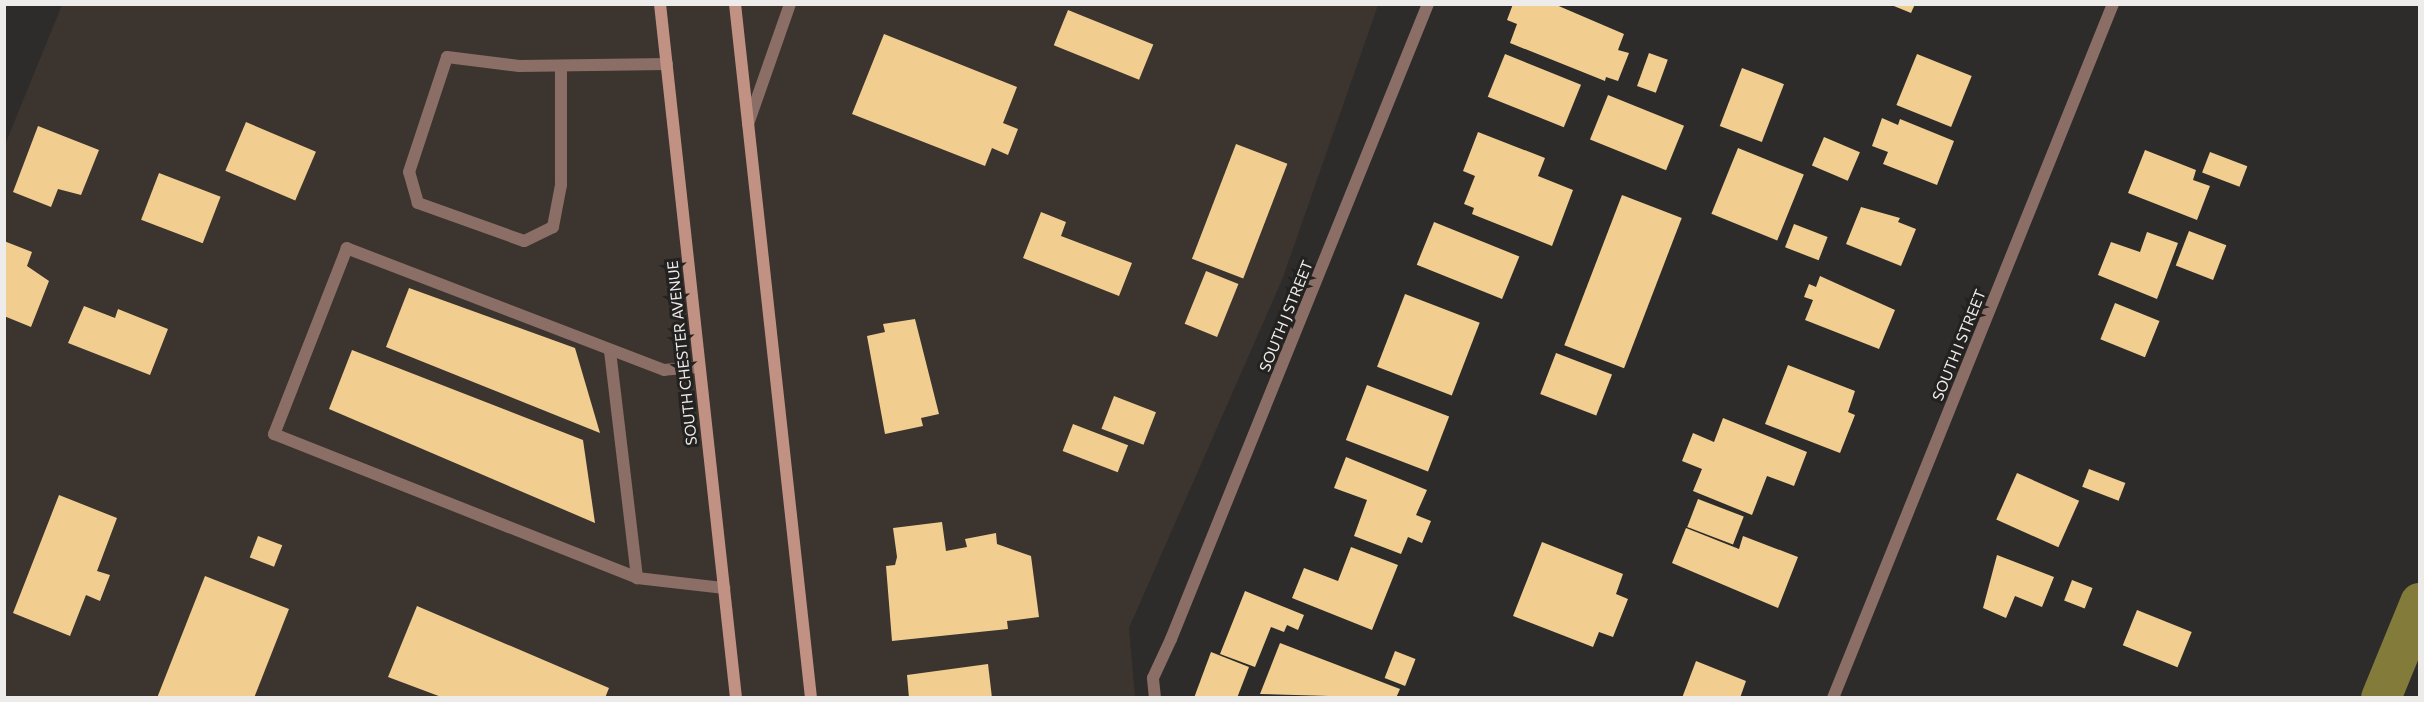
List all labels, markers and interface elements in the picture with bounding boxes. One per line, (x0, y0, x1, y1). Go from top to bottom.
street label: SOUTH J STREET (1255, 258, 1317, 374)
street label: SOUTH CHESTER AVENUE (663, 260, 701, 446)
street label: SOUTH I STREET (1928, 287, 1990, 403)

